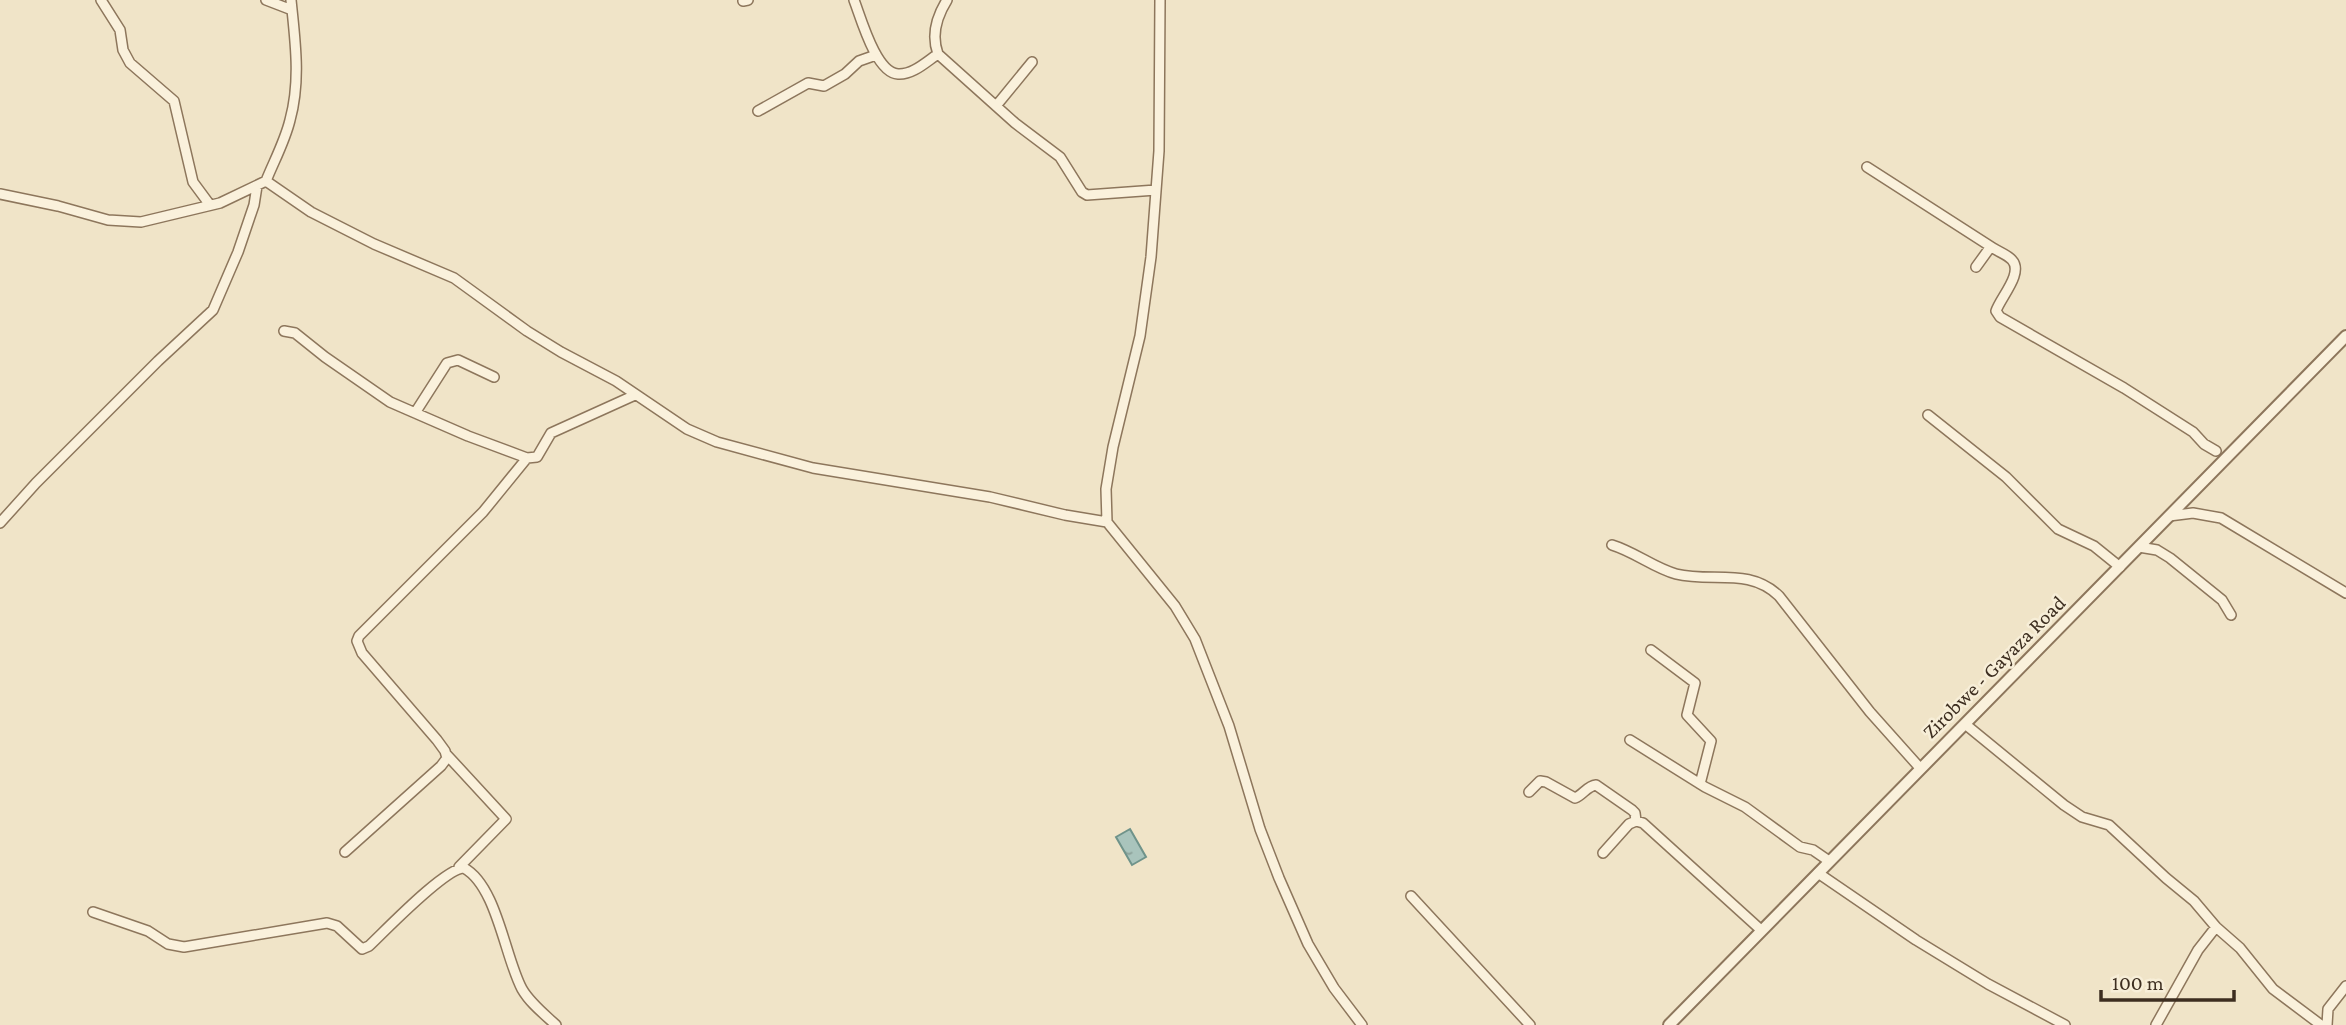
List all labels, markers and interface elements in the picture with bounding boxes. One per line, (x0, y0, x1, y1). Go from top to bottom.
street label: Zirobwe - Gayaza Road (1918, 591, 2070, 743)
scale bar (2101, 958, 2234, 1002)
text: 100 m (2112, 971, 2164, 995)

